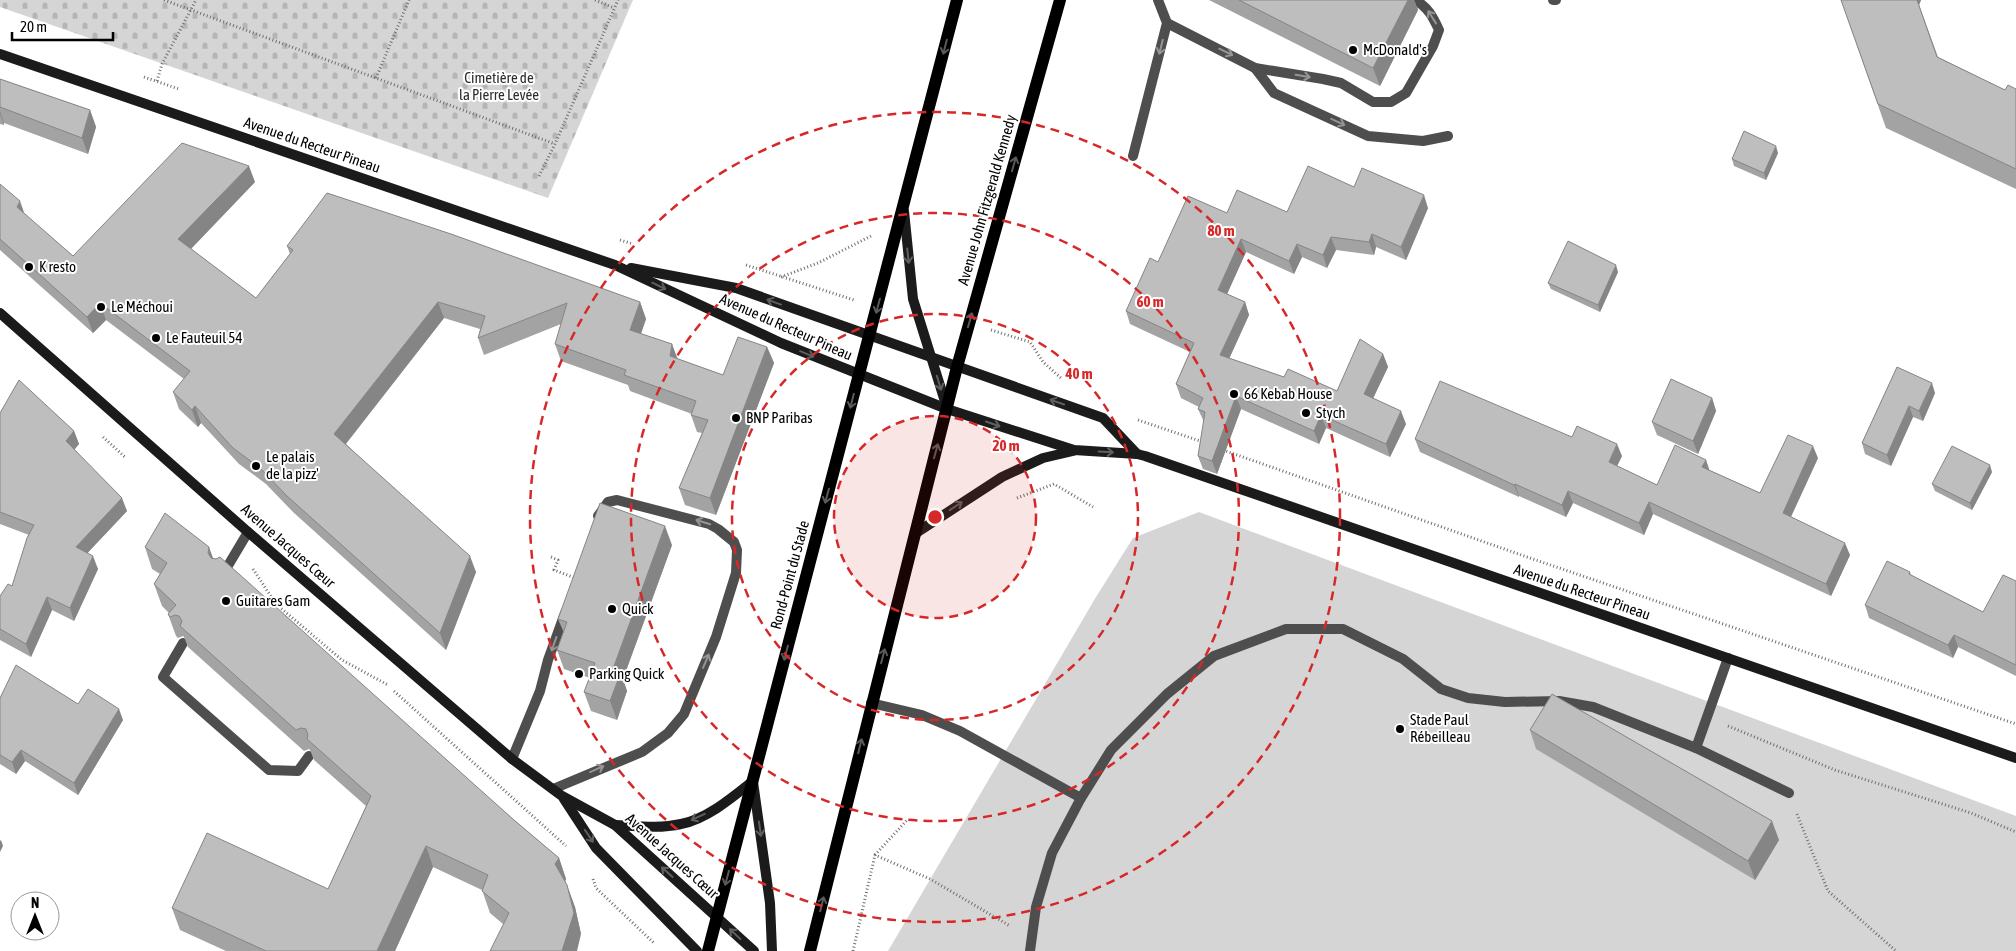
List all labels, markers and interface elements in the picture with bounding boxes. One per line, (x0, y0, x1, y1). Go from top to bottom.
scale bar (12, 10, 114, 42)
one-way arrow (1427, 11, 1437, 25)
text: 20 m (20, 18, 47, 35)
one-way arrow (1156, 38, 1165, 54)
one-way arrow (939, 39, 949, 55)
place label: McDonald's (1363, 41, 1427, 58)
marker: McDonald's (1347, 44, 1359, 56)
one-way arrow (1218, 48, 1233, 57)
park label: Cimetière de la Pierre Levée (459, 69, 539, 103)
one-way arrow (1295, 71, 1311, 81)
street label: Avenue du Recteur Pineau (242, 113, 383, 176)
street label: Avenue John Fitzgerald Kennedy (954, 113, 1019, 287)
one-way arrow (1330, 118, 1345, 128)
one-way arrow (1010, 156, 1019, 172)
text: 80 m (1208, 222, 1235, 239)
one-way arrow (903, 248, 913, 264)
place label: K resto (39, 258, 76, 275)
marker: K resto (23, 261, 35, 273)
one-way arrow (651, 282, 666, 291)
street label: Avenue du Recteur Pineau (717, 290, 855, 363)
text: 60 m (1137, 293, 1164, 310)
one-way arrow (767, 297, 783, 306)
one-way arrow (873, 297, 882, 313)
place label: Le Méchoui (111, 298, 173, 315)
marker: Le Méchoui (95, 301, 107, 313)
one-way arrow (965, 313, 975, 329)
place label: Le Fauteuil 54 (166, 329, 242, 346)
marker: Le Fauteuil 54 (150, 332, 162, 344)
one-way arrow (799, 349, 814, 359)
text: 40 m (1065, 365, 1093, 382)
one-way arrow (935, 375, 945, 391)
place label: 66 Kebab House (1244, 385, 1333, 402)
marker: 66 Kebab House (1228, 388, 1240, 400)
one-way arrow (847, 392, 856, 408)
one-way arrow (1049, 397, 1065, 406)
place label: Stych (1316, 404, 1345, 421)
marker: Stych (1300, 407, 1312, 419)
place label: BNP Paribas (746, 409, 813, 426)
marker: BNP Paribas (730, 412, 742, 424)
one-way arrow (985, 420, 1001, 430)
text: 20 m (993, 437, 1020, 454)
one-way arrow (931, 444, 941, 460)
place label: Le palais de la pizz' (266, 448, 319, 482)
one-way arrow (1098, 448, 1114, 457)
marker: Le palais de la pizz' (250, 460, 262, 472)
one-way arrow (822, 488, 831, 504)
street label: Avenue Jacques Cœur (238, 500, 339, 591)
one-way arrow (949, 501, 963, 511)
centre of rings (926, 508, 944, 526)
one-way arrow (695, 517, 711, 527)
street label: Rond-Point du Stade (767, 518, 812, 631)
street label: Avenue du Recteur Pineau (1512, 560, 1653, 623)
place label: Guitares Gam (236, 592, 310, 609)
marker: Guitares Gam (220, 595, 232, 607)
place label: Quick (622, 600, 654, 617)
marker: Quick (606, 603, 618, 615)
one-way arrow (549, 635, 558, 651)
one-way arrow (781, 645, 791, 661)
one-way arrow (879, 648, 889, 664)
one-way arrow (702, 654, 712, 669)
place label: Parking Quick (589, 665, 665, 682)
marker: Parking Quick (573, 668, 585, 680)
place label: Stade Paul Rébeilleau (1410, 711, 1471, 745)
marker: Stade Paul Rébeilleau (1394, 723, 1406, 735)
one-way arrow (856, 738, 866, 754)
one-way arrow (589, 764, 604, 774)
street label: Avenue Jacques Cœur (623, 810, 723, 902)
one-way arrow (691, 812, 706, 822)
one-way arrow (755, 821, 765, 837)
one-way arrow (584, 829, 594, 843)
one-way arrow (661, 866, 674, 878)
one-way arrow (722, 870, 732, 886)
north arrow (10, 891, 60, 941)
text: N (31, 895, 39, 911)
one-way arrow (818, 896, 827, 912)
one-way arrow (729, 928, 742, 940)

